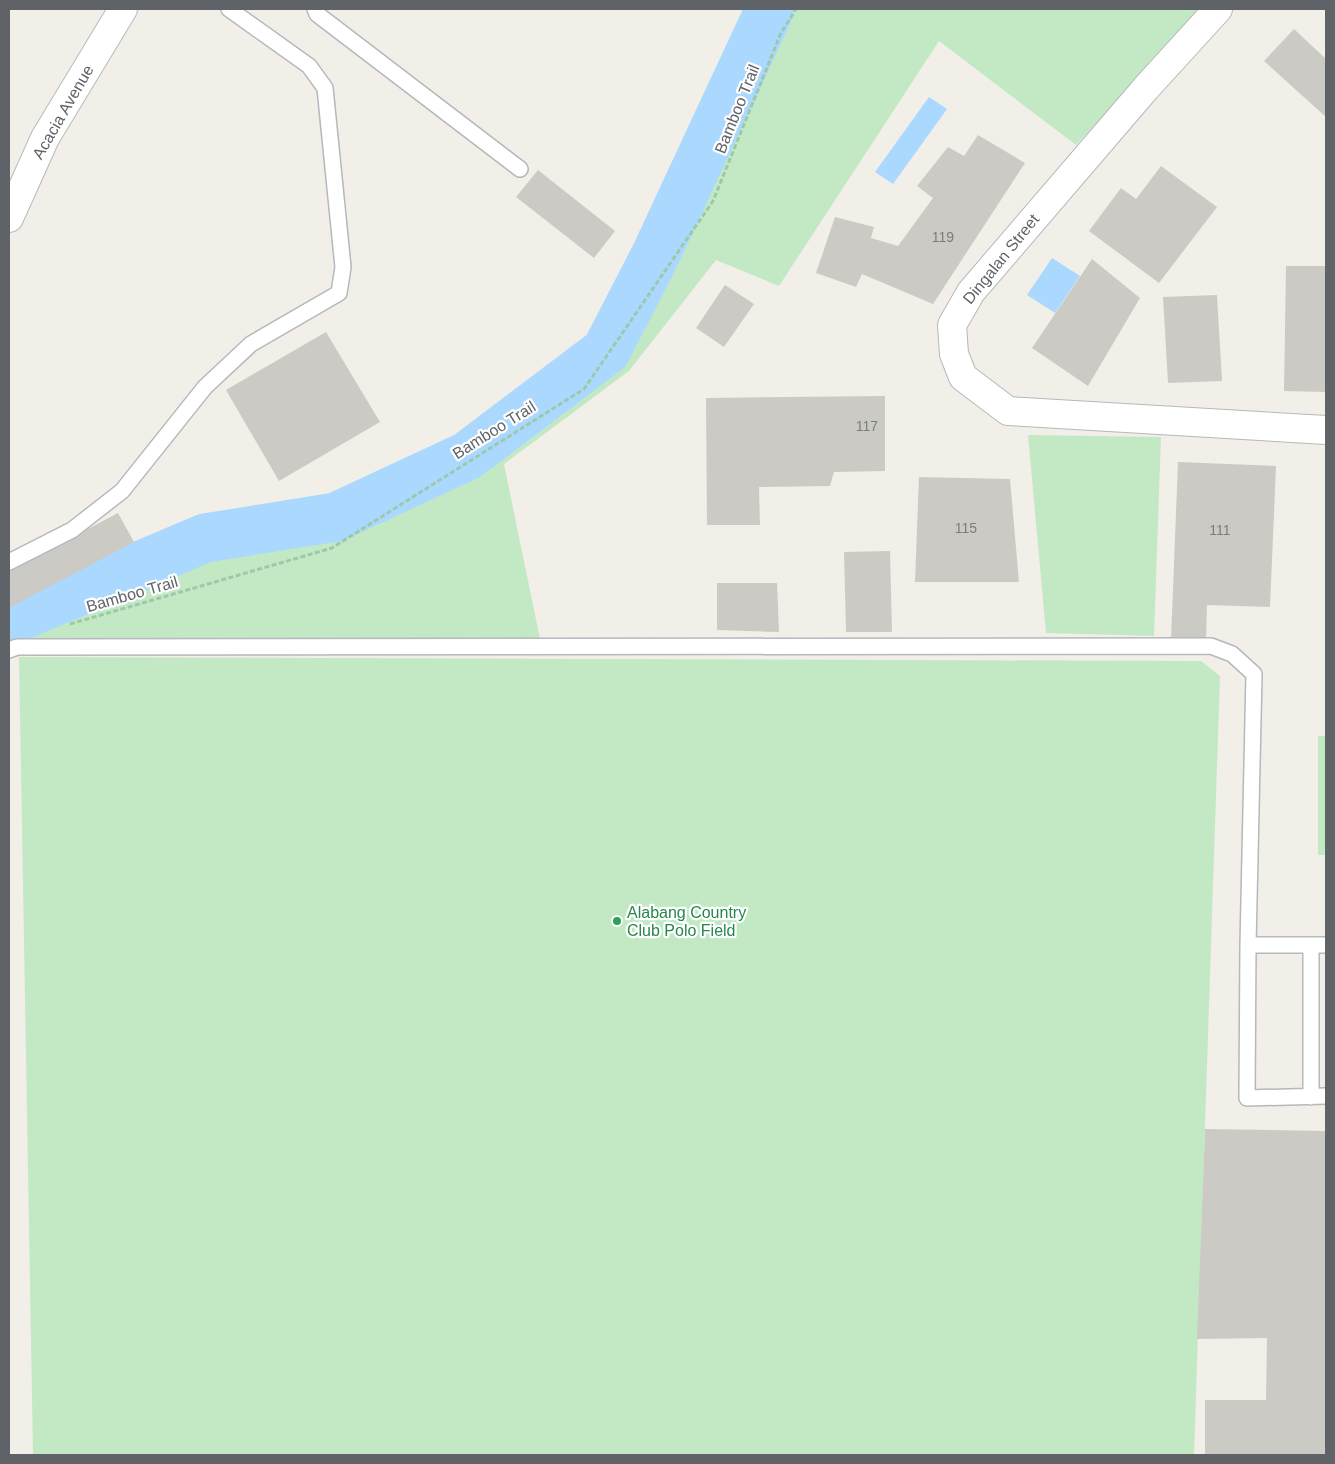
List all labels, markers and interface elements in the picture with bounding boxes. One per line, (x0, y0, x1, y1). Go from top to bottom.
street label: Acacia Avenue (29, 62, 97, 162)
street label: Bamboo Trail (711, 62, 763, 156)
street label: Dingalan Street (960, 210, 1043, 307)
house number: 119 (932, 229, 954, 245)
street label: Bamboo Trail (450, 398, 538, 462)
house number: 117 (856, 418, 878, 434)
house number: 115 (955, 520, 977, 536)
house number: 111 (1209, 522, 1231, 538)
street label: Bamboo Trail (84, 573, 180, 615)
place label: Alabang Country Club Polo Field (627, 904, 746, 939)
marker: Alabang Country Club Polo Field (611, 915, 623, 927)

